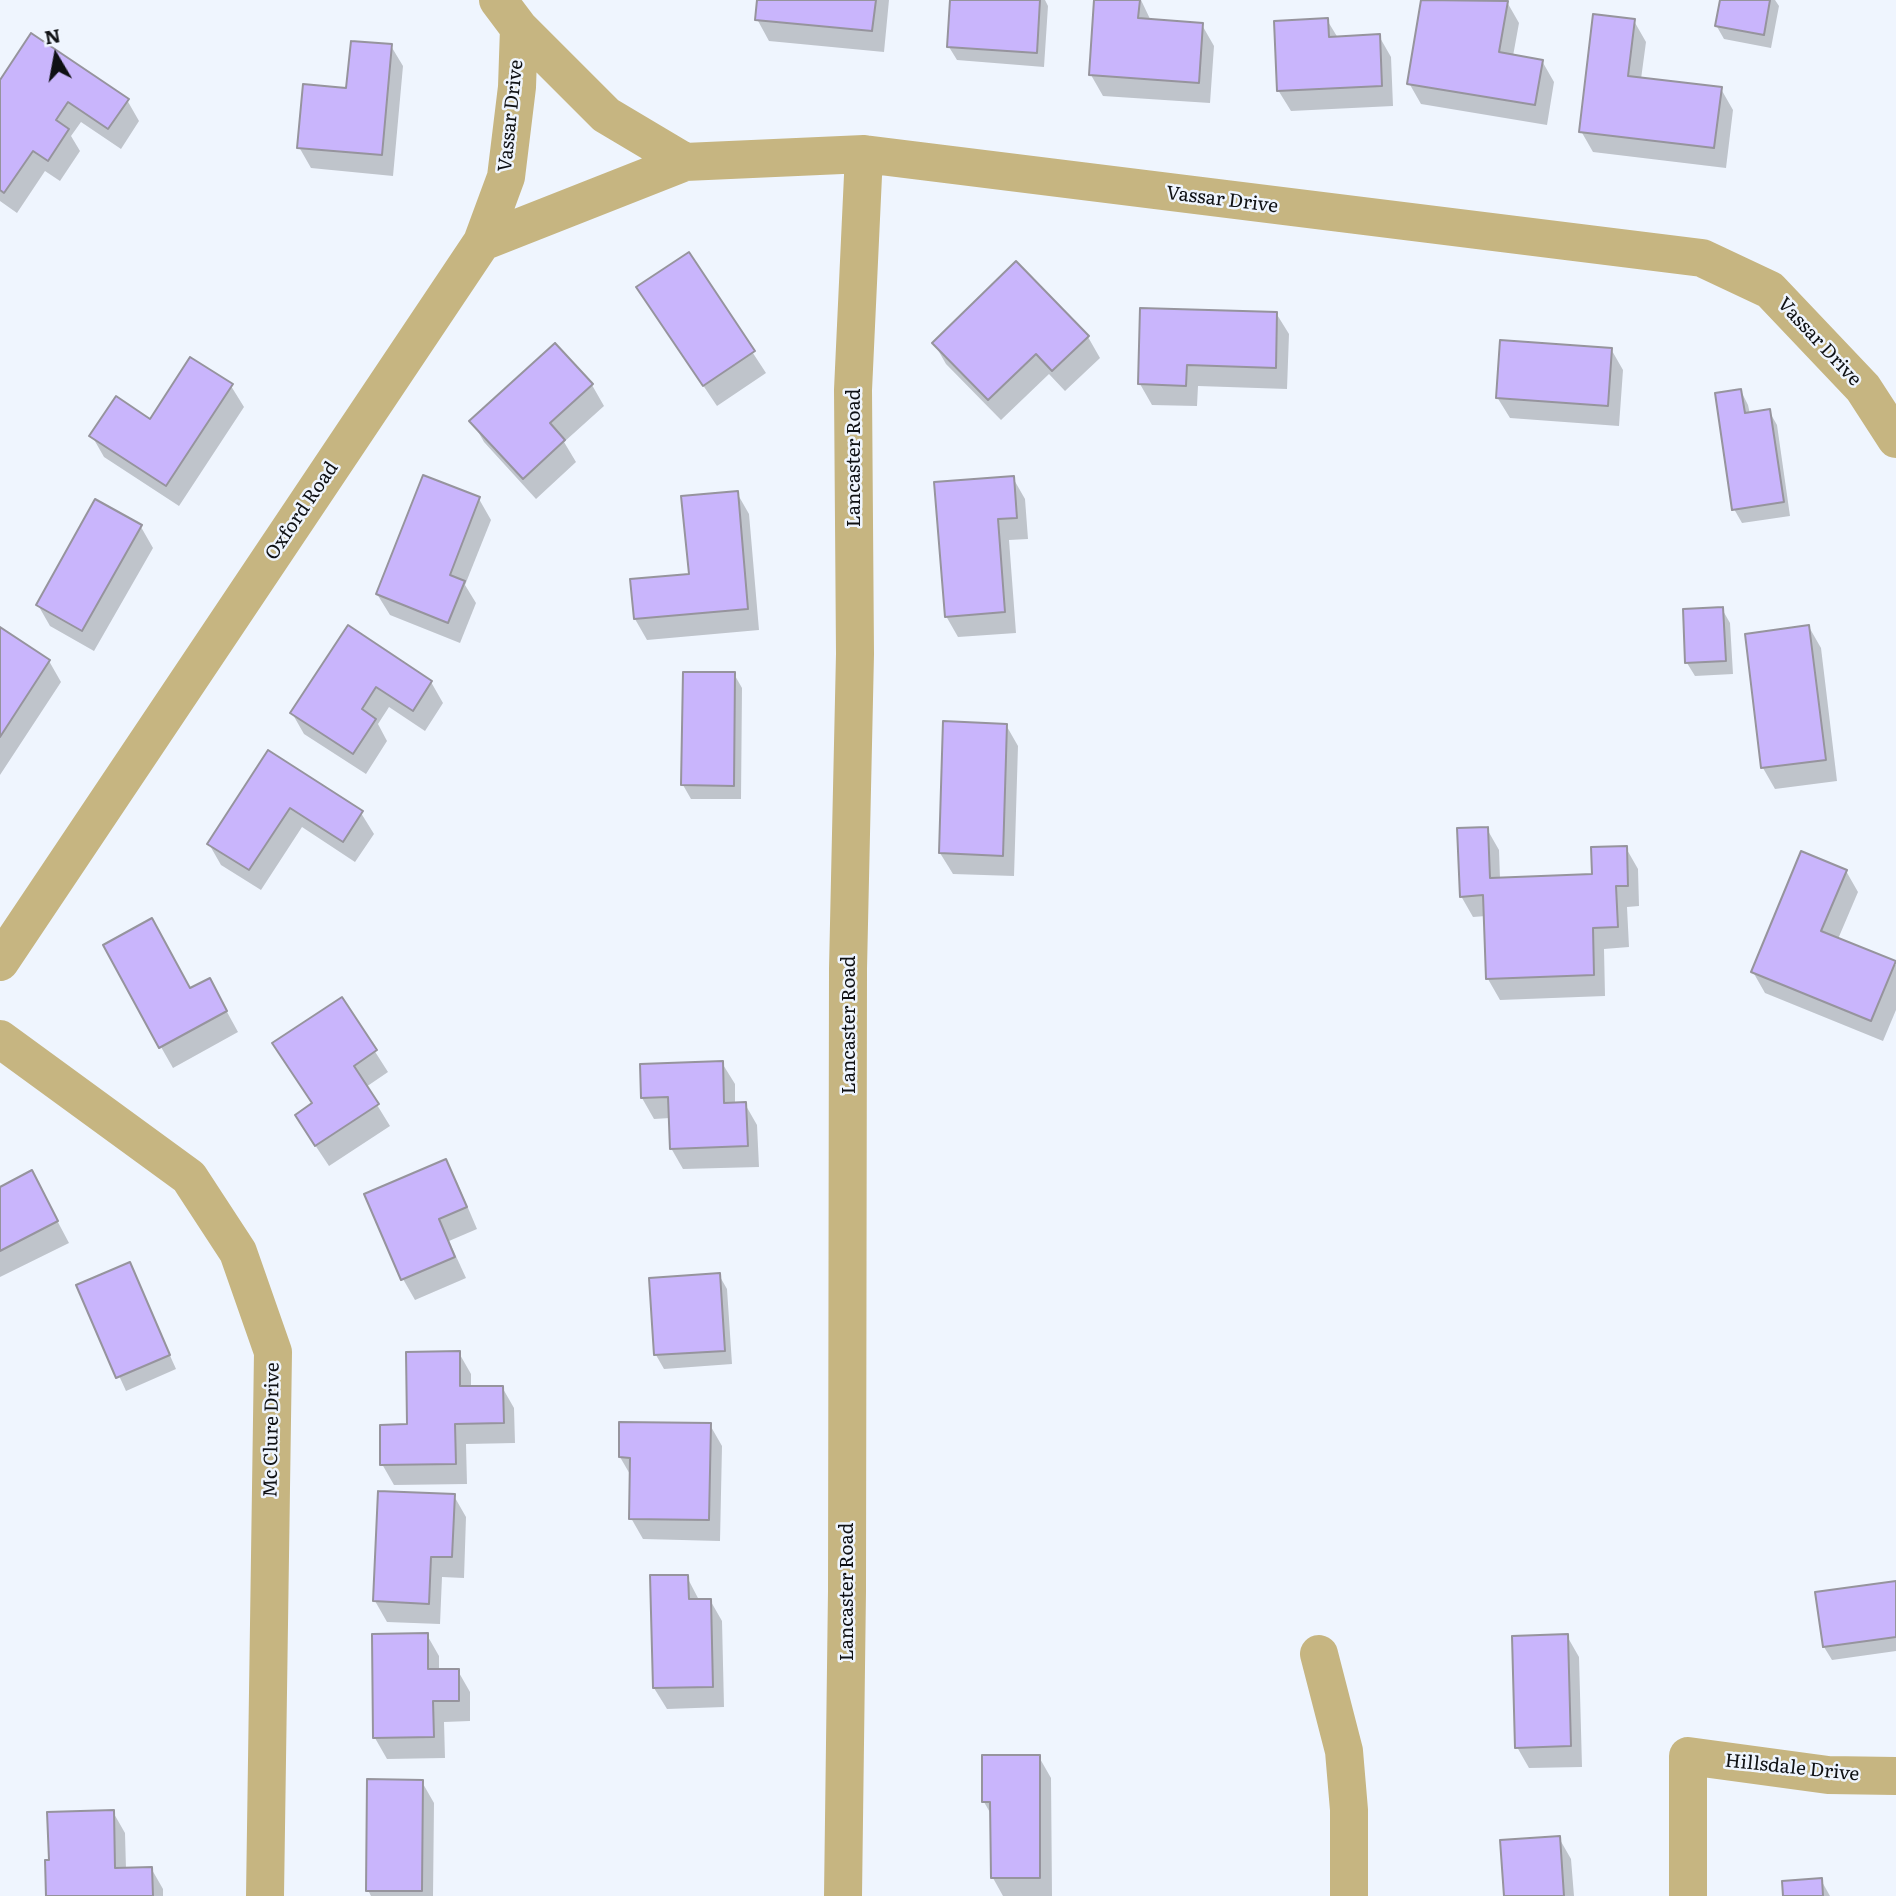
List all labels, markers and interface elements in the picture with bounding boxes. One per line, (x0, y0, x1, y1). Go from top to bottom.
text: N (42, 20, 63, 50)
north arrow (21, 21, 91, 91)
street label: Vassar Drive (494, 59, 528, 173)
street label: Vassar Drive (1165, 182, 1279, 218)
street label: Vassar Drive (1772, 293, 1866, 391)
street label: Lancaster Road (843, 389, 865, 527)
street label: Oxford Road (261, 458, 343, 564)
street label: Lancaster Road (838, 956, 860, 1094)
street label: Mc Clure Drive (259, 1362, 285, 1498)
street label: Lancaster Road (836, 1523, 858, 1661)
street label: Hillsdale Drive (1724, 1750, 1860, 1786)

